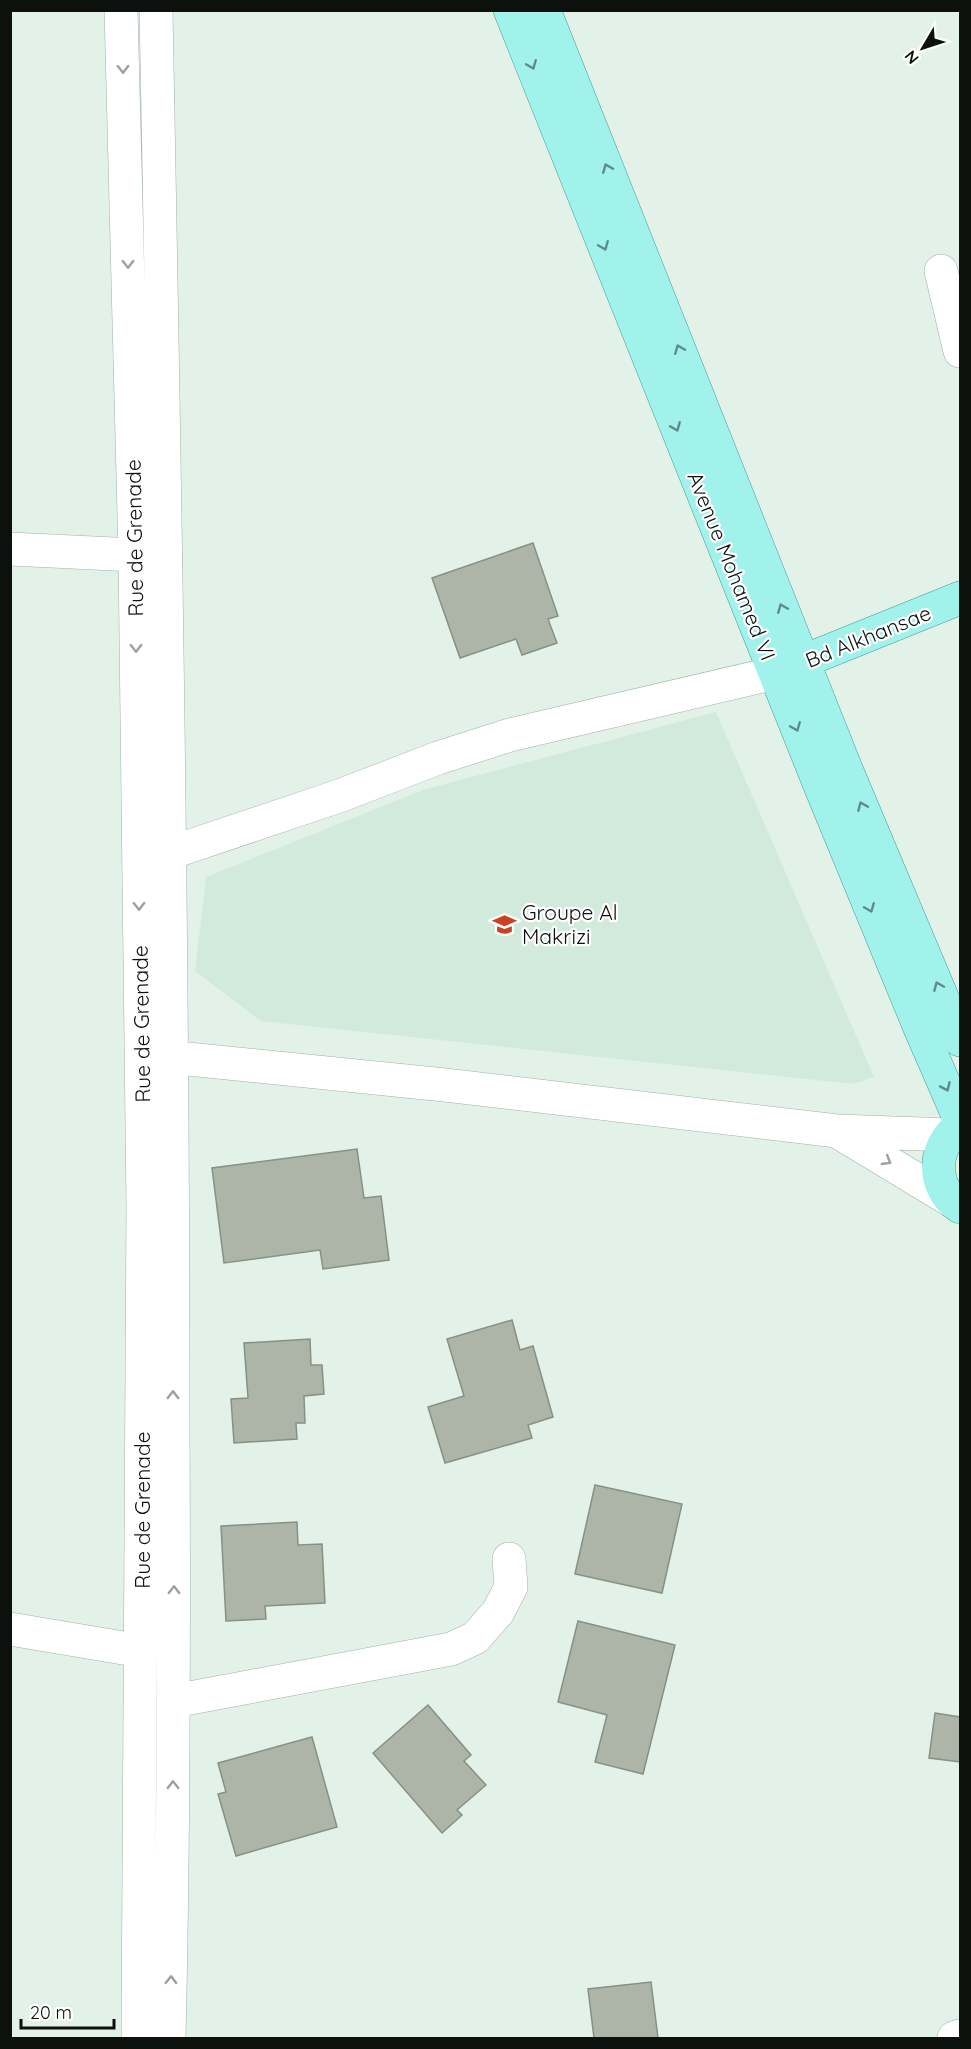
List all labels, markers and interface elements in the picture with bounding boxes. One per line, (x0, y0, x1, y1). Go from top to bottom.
north arrow (893, 18, 953, 78)
text: N (900, 47, 923, 68)
one-way arrow (525, 59, 537, 70)
one-way arrow (117, 64, 129, 73)
one-way arrow (601, 163, 614, 174)
one-way arrow (597, 240, 609, 251)
one-way arrow (122, 259, 134, 268)
one-way arrow (674, 344, 686, 355)
one-way arrow (669, 421, 681, 432)
street label: Rue de Grenade (120, 459, 148, 617)
street label: Avenue Mohamed VI (682, 468, 782, 664)
street label: Bd Alkhansae (801, 599, 935, 673)
one-way arrow (777, 603, 789, 614)
one-way arrow (130, 643, 142, 652)
one-way arrow (789, 721, 801, 732)
one-way arrow (857, 802, 869, 813)
place label: Groupe Al Makrizi (522, 899, 618, 949)
one-way arrow (133, 901, 146, 910)
one-way arrow (863, 901, 875, 912)
school or university icon: Groupe Al Makrizi (491, 911, 517, 937)
street label: Rue de Grenade (127, 945, 155, 1103)
one-way arrow (933, 981, 945, 992)
one-way arrow (939, 1081, 951, 1092)
one-way arrow (881, 1154, 891, 1166)
one-way arrow (167, 1391, 179, 1400)
street label: Rue de Grenade (129, 1431, 155, 1589)
one-way arrow (168, 1586, 180, 1595)
one-way arrow (167, 1781, 179, 1790)
one-way arrow (164, 1976, 177, 1985)
scale bar (21, 1992, 114, 2030)
text: 20 m (30, 2001, 72, 2024)

